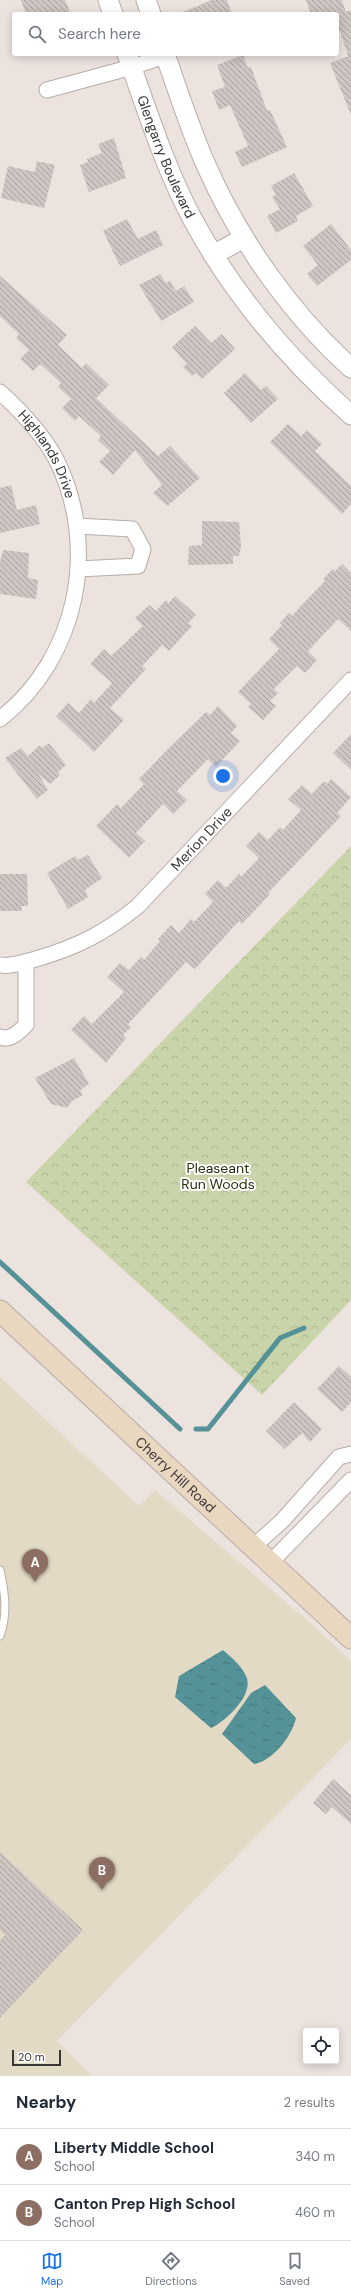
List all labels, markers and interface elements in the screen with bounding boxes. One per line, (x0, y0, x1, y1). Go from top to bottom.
search box (12, 12, 339, 56)
icon: search (26, 23, 48, 45)
text: Search here (58, 24, 141, 44)
street label: Glengarry Boulevard (133, 93, 199, 221)
street label: Highlands Drive (14, 406, 79, 500)
your location (213, 766, 233, 786)
street label: Merion Drive (167, 803, 236, 875)
park label: Pleaseant Run Woods (181, 1159, 255, 1193)
street label: Cherry Hill Road (132, 1433, 220, 1516)
pin: A (22, 1549, 48, 1582)
pin: B (89, 1857, 115, 1890)
map controls (303, 2028, 339, 2064)
button: locate (303, 2028, 339, 2064)
scale bar (12, 2048, 61, 2067)
text: 20 m (18, 2050, 44, 2064)
text: Nearby (16, 2091, 76, 2113)
text: 2 results (284, 2094, 335, 2111)
text: Liberty Middle School (54, 2138, 214, 2158)
text: A (24, 2148, 34, 2165)
text: 340 m (295, 2148, 335, 2165)
text: School (54, 2158, 95, 2175)
text: Canton Prep High School (54, 2194, 235, 2214)
text: B (25, 2204, 33, 2221)
text: 460 m (295, 2204, 335, 2221)
text: School (54, 2214, 95, 2231)
tab: Map (41, 2250, 63, 2288)
tab: Directions (145, 2250, 197, 2288)
tab: Saved (279, 2250, 310, 2288)

